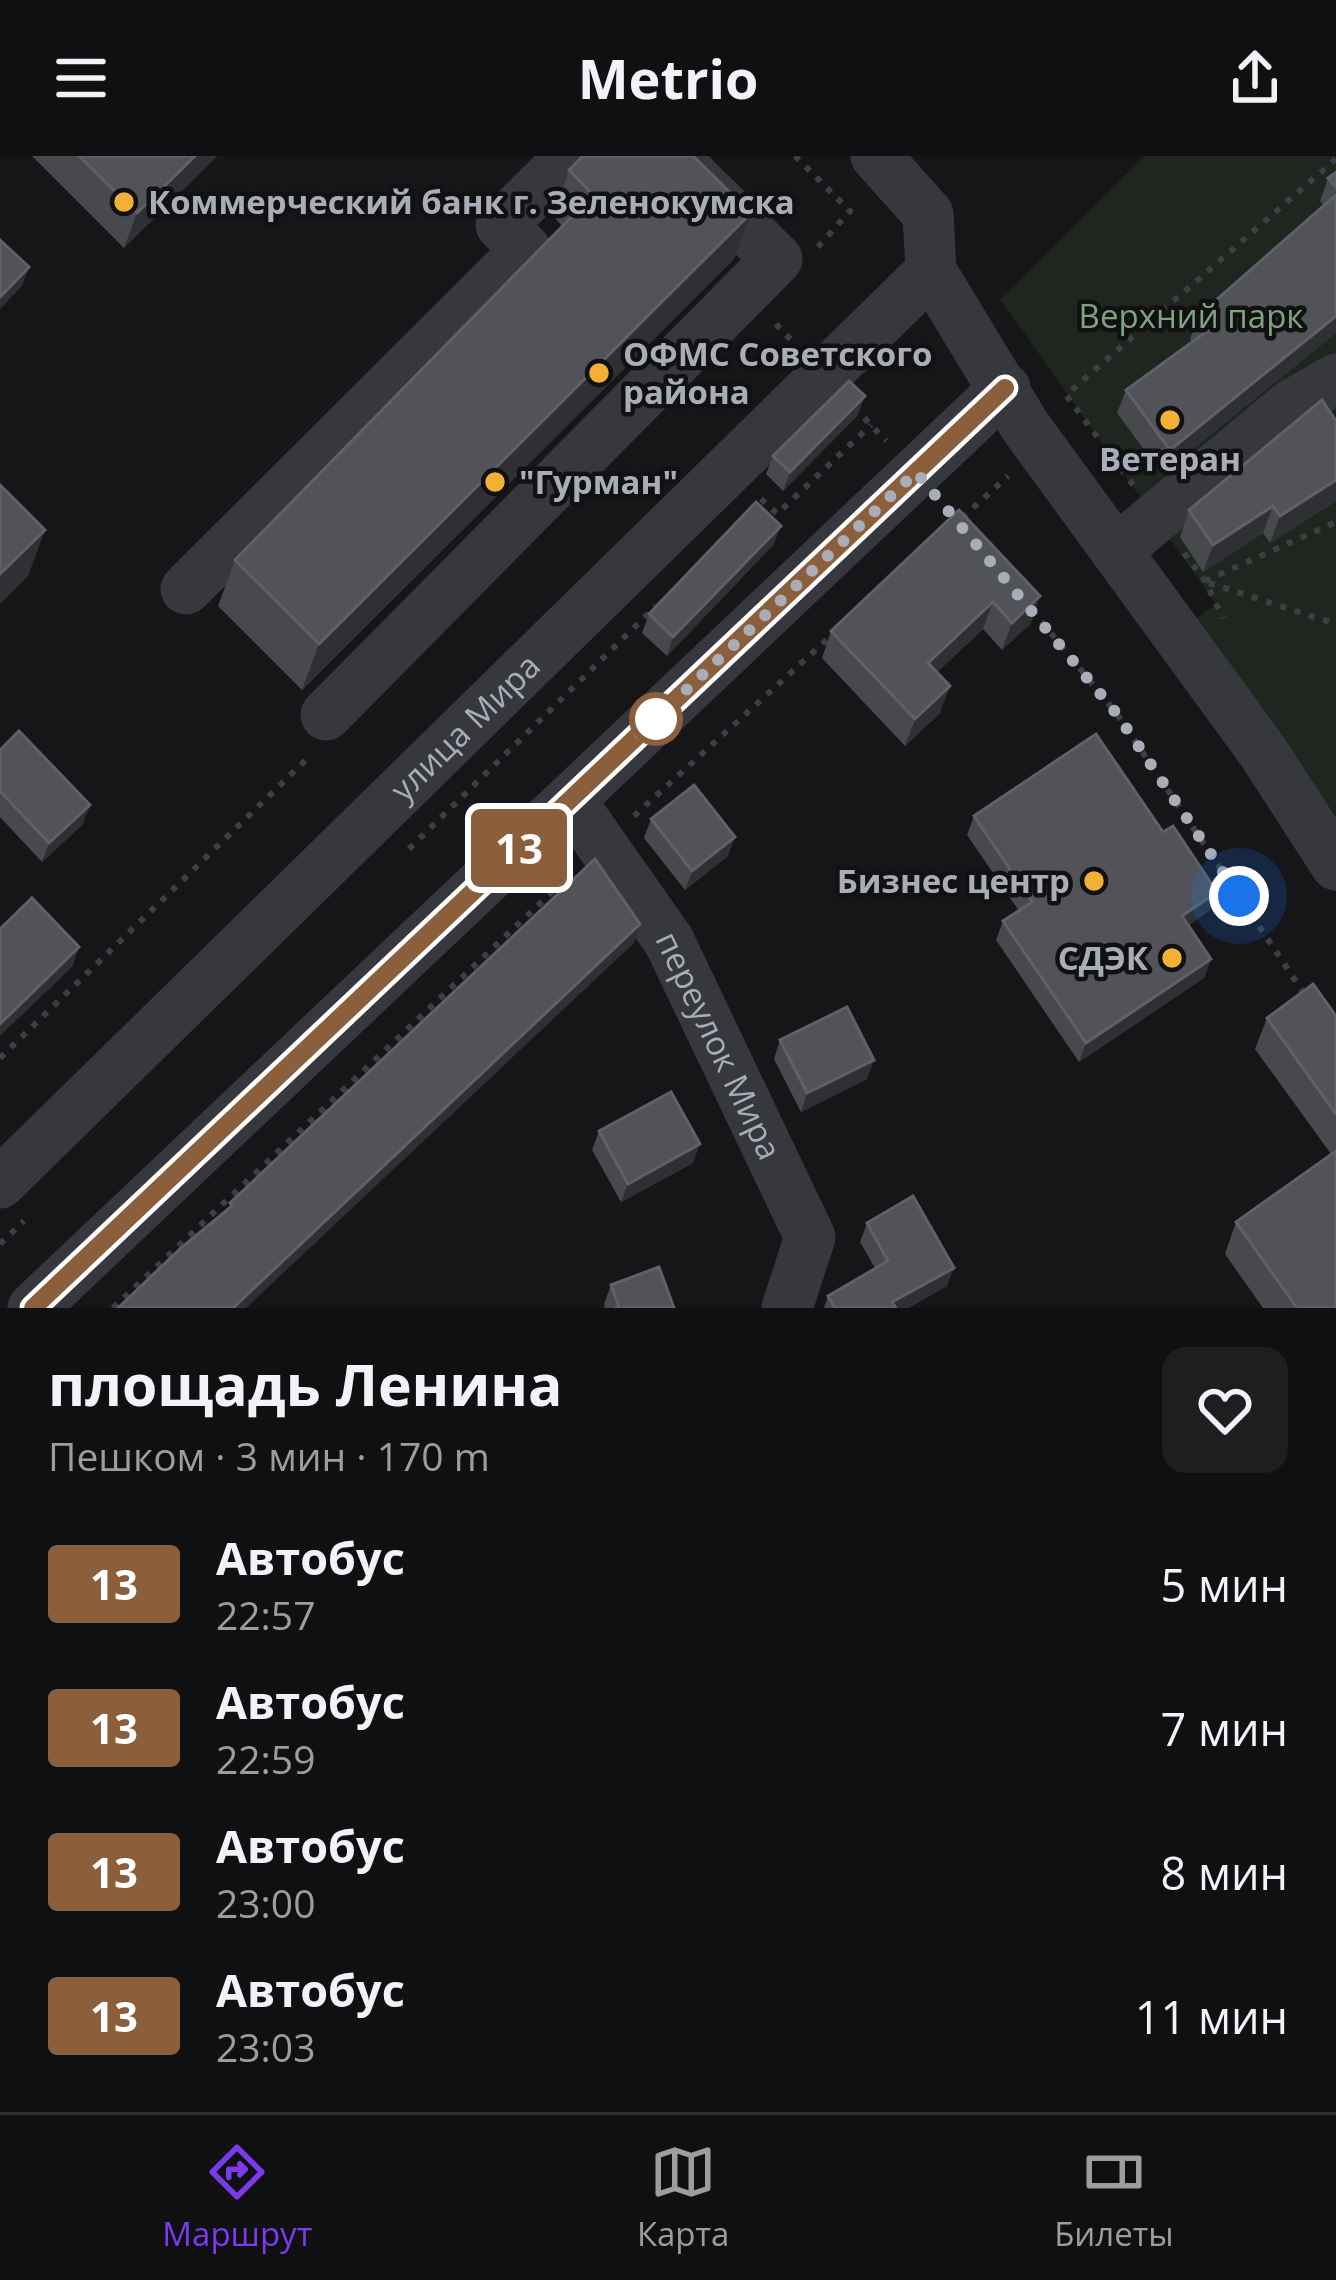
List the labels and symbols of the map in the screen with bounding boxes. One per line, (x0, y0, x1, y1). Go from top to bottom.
place label: Коммерческий банк г. Зеленокумска (148, 179, 795, 224)
marker: Коммерческий банк г. Зеленокумска (111, 189, 137, 215)
park label: Верхний парк (1079, 293, 1303, 338)
place label: OФМС Советского района (623, 331, 932, 414)
marker: OФМС Советского района (586, 360, 612, 386)
marker: Ветеран (1157, 407, 1183, 433)
place label: Ветеран (1099, 436, 1241, 481)
place label: "Гурман" (519, 459, 678, 504)
marker: "Гурман" (482, 469, 508, 495)
street label: улица Мира (380, 643, 549, 811)
unlabelled marker (631, 694, 681, 744)
line badge: 13 (465, 809, 573, 887)
place label: Бизнес центр (837, 858, 1070, 903)
your location (1209, 866, 1269, 926)
marker: Бизнес центр (1081, 868, 1107, 894)
street label: переулок Мира (646, 924, 793, 1167)
place label: СДЭК (1058, 935, 1149, 980)
marker: СДЭК (1159, 945, 1185, 971)

